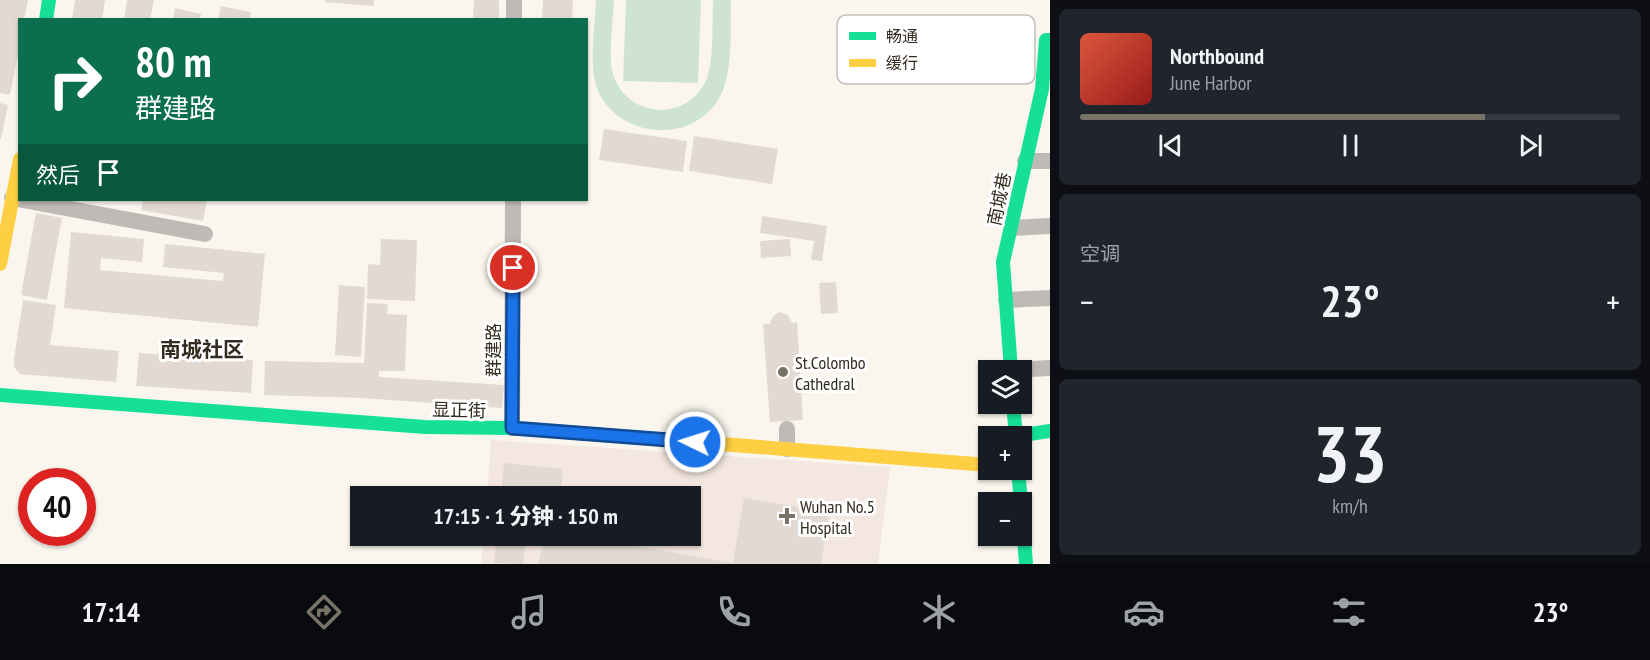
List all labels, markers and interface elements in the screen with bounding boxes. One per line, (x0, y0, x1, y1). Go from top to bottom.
legend (837, 15, 1035, 84)
text: 畅通 (886, 26, 918, 46)
text: 80 m (135, 34, 212, 89)
icon: right (36, 42, 114, 120)
text: Northbound (1170, 42, 1264, 70)
text: 缓行 (886, 53, 918, 73)
text: June Harbor (1170, 70, 1252, 96)
text: 群建路 (135, 91, 216, 125)
icon: previous (1154, 129, 1187, 162)
icon: pause (1334, 129, 1367, 162)
icon: next (1514, 129, 1547, 162)
icon: arrive (92, 156, 125, 189)
text: 然后 (36, 161, 80, 189)
street label: 南城巷 (982, 170, 1016, 228)
text: 空调 (1080, 241, 1120, 267)
pin (487, 242, 538, 293)
icon: arrive (496, 251, 529, 284)
text: 23° (1320, 271, 1380, 329)
text: − (1080, 280, 1094, 323)
text: + (1606, 280, 1620, 323)
street label: 群建路 (482, 323, 505, 377)
district label: 南城社区 (160, 336, 244, 363)
place label: St.Colombo Cathedral (795, 351, 866, 395)
map controls (978, 360, 1032, 546)
button: layers (978, 360, 1032, 414)
marker: St.Colombo Cathedral (776, 365, 790, 379)
street label: 显正街 (432, 398, 486, 422)
text: 33 (1313, 403, 1387, 504)
position arrow (663, 410, 727, 474)
button: + (978, 426, 1032, 480)
speed limit sign: 40 (18, 468, 96, 546)
button: − (978, 492, 1032, 546)
text: km/h (1332, 493, 1368, 519)
place label: Wuhan No.5 Hospital (800, 495, 875, 539)
text: 17:15 · 1 分钟 · 150 m (433, 502, 618, 530)
marker: Wuhan No.5 Hospital (778, 507, 796, 525)
icon: directions (303, 591, 345, 633)
icon: music (508, 591, 550, 633)
icon: phone (713, 591, 755, 633)
icon: climate (918, 591, 960, 633)
icon: car (1123, 591, 1165, 633)
icon: filters (1328, 591, 1370, 633)
text: 17:14 (81, 595, 140, 629)
text: 23° (1533, 595, 1568, 629)

